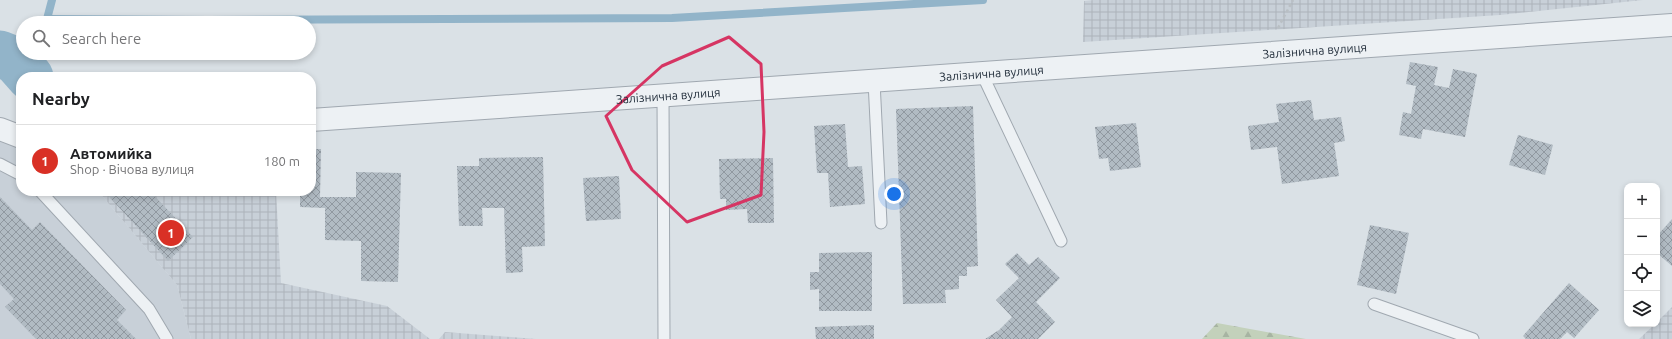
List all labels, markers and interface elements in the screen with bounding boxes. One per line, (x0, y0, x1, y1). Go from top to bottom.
search box (16, 16, 316, 60)
icon: search (30, 27, 52, 49)
text: Search here (62, 30, 141, 47)
street label: Залізнична вулиця (1262, 40, 1367, 60)
street label: Залізнична вулиця (939, 62, 1044, 83)
street label: Залізнична вулиця (615, 85, 721, 105)
text: Nearby (32, 89, 90, 108)
text: Автомийка (70, 145, 152, 162)
text: 1 (41, 154, 49, 168)
text: 180 m (264, 154, 300, 168)
text: Shop · Вічова вулиця (70, 162, 194, 176)
map controls (1624, 183, 1660, 327)
button: + (1624, 183, 1660, 219)
your location (884, 184, 904, 204)
pin: 1 (158, 218, 184, 248)
button: − (1624, 219, 1660, 255)
button: locate (1624, 255, 1660, 291)
button: layers (1624, 291, 1660, 327)

